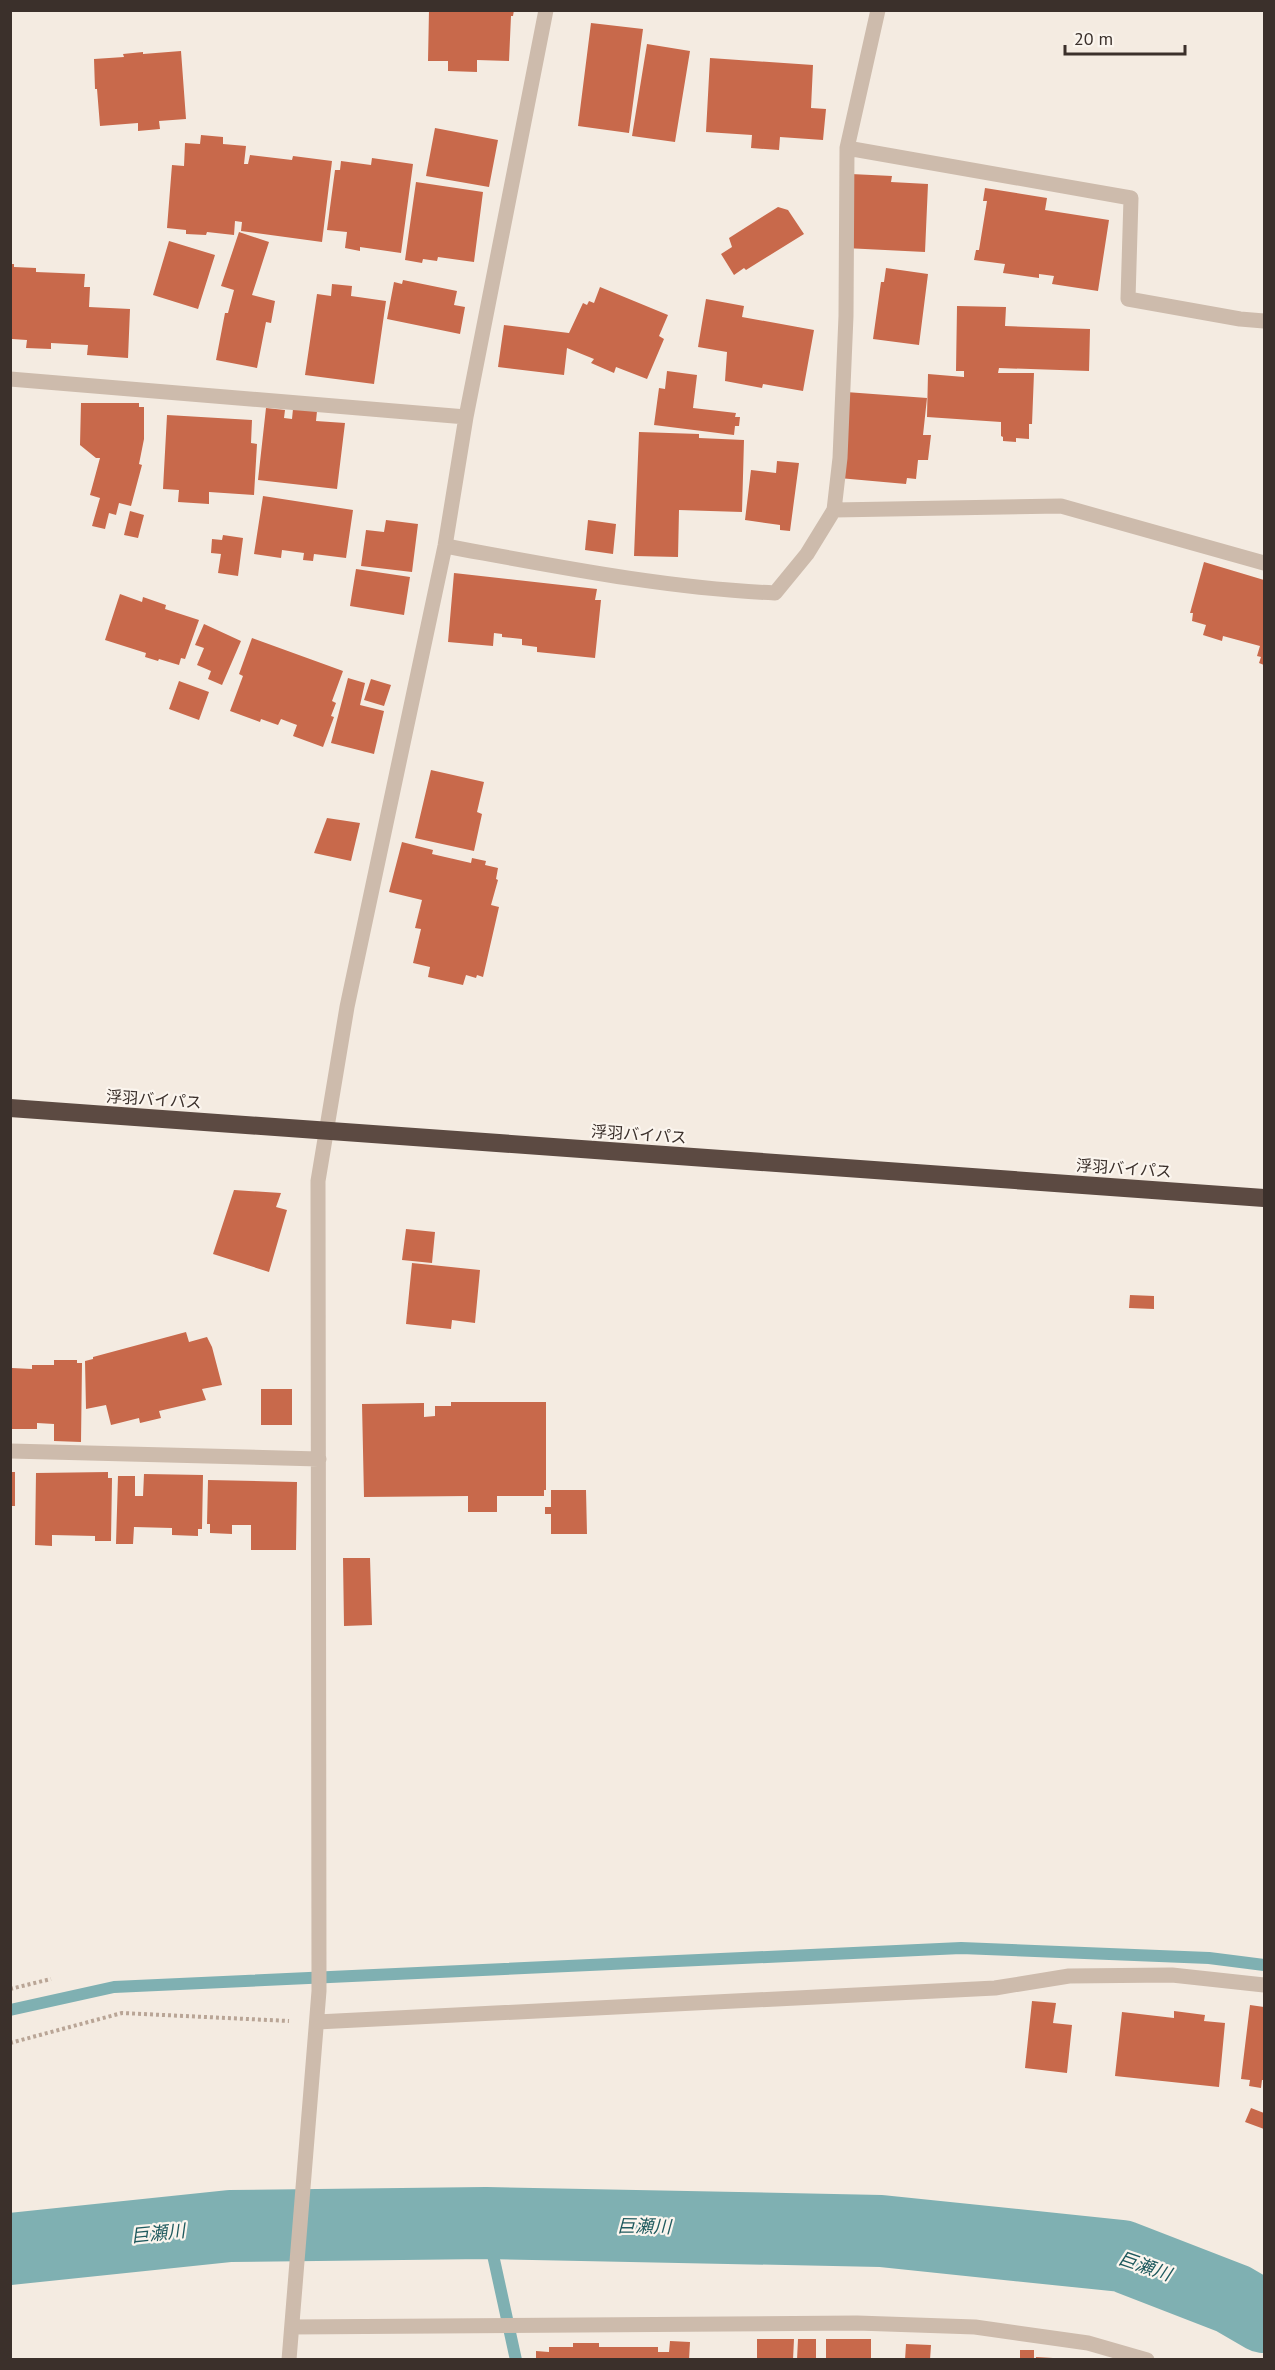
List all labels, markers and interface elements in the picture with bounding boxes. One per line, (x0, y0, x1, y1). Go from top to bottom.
scale bar (1065, 18, 1185, 56)
text: 20 m (1074, 27, 1113, 50)
street label: 浮羽バイパス (106, 1086, 202, 1112)
street label: 浮羽バイパス (591, 1121, 687, 1147)
street label: 浮羽バイパス (1076, 1155, 1172, 1181)
water label: 巨瀬川 (617, 2214, 673, 2238)
water label: 巨瀬川 (130, 2219, 188, 2247)
water label: 巨瀬川 (1116, 2246, 1176, 2286)

